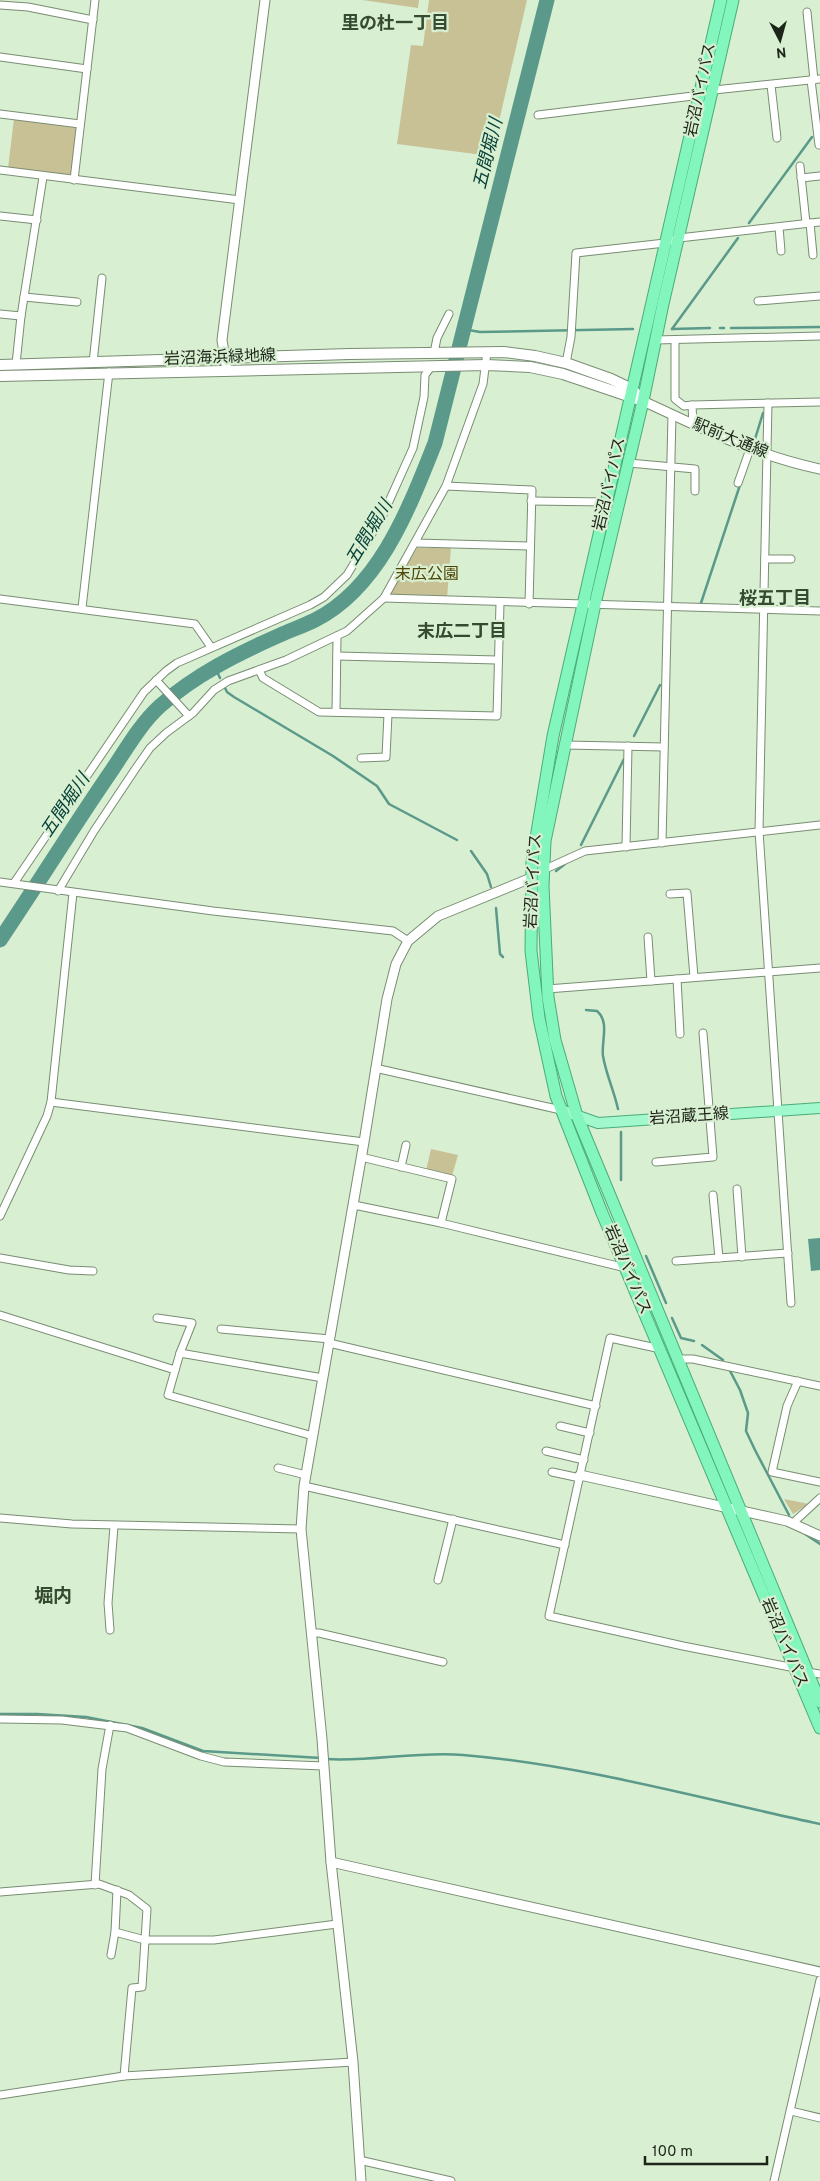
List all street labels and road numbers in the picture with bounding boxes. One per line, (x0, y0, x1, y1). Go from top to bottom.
street label: 岩沼バイパス (681, 41, 721, 139)
street label: 岩沼海浜緑地線 (164, 346, 276, 370)
street label: 駅前大通線 (689, 415, 771, 463)
street label: 岩沼バイパス (589, 435, 631, 533)
street label: 岩沼バイパス (522, 833, 546, 929)
street label: 岩沼蔵王線 (648, 1104, 730, 1130)
street label: 岩沼バイパス (599, 1222, 655, 1318)
street label: 岩沼バイパス (756, 1595, 812, 1691)

